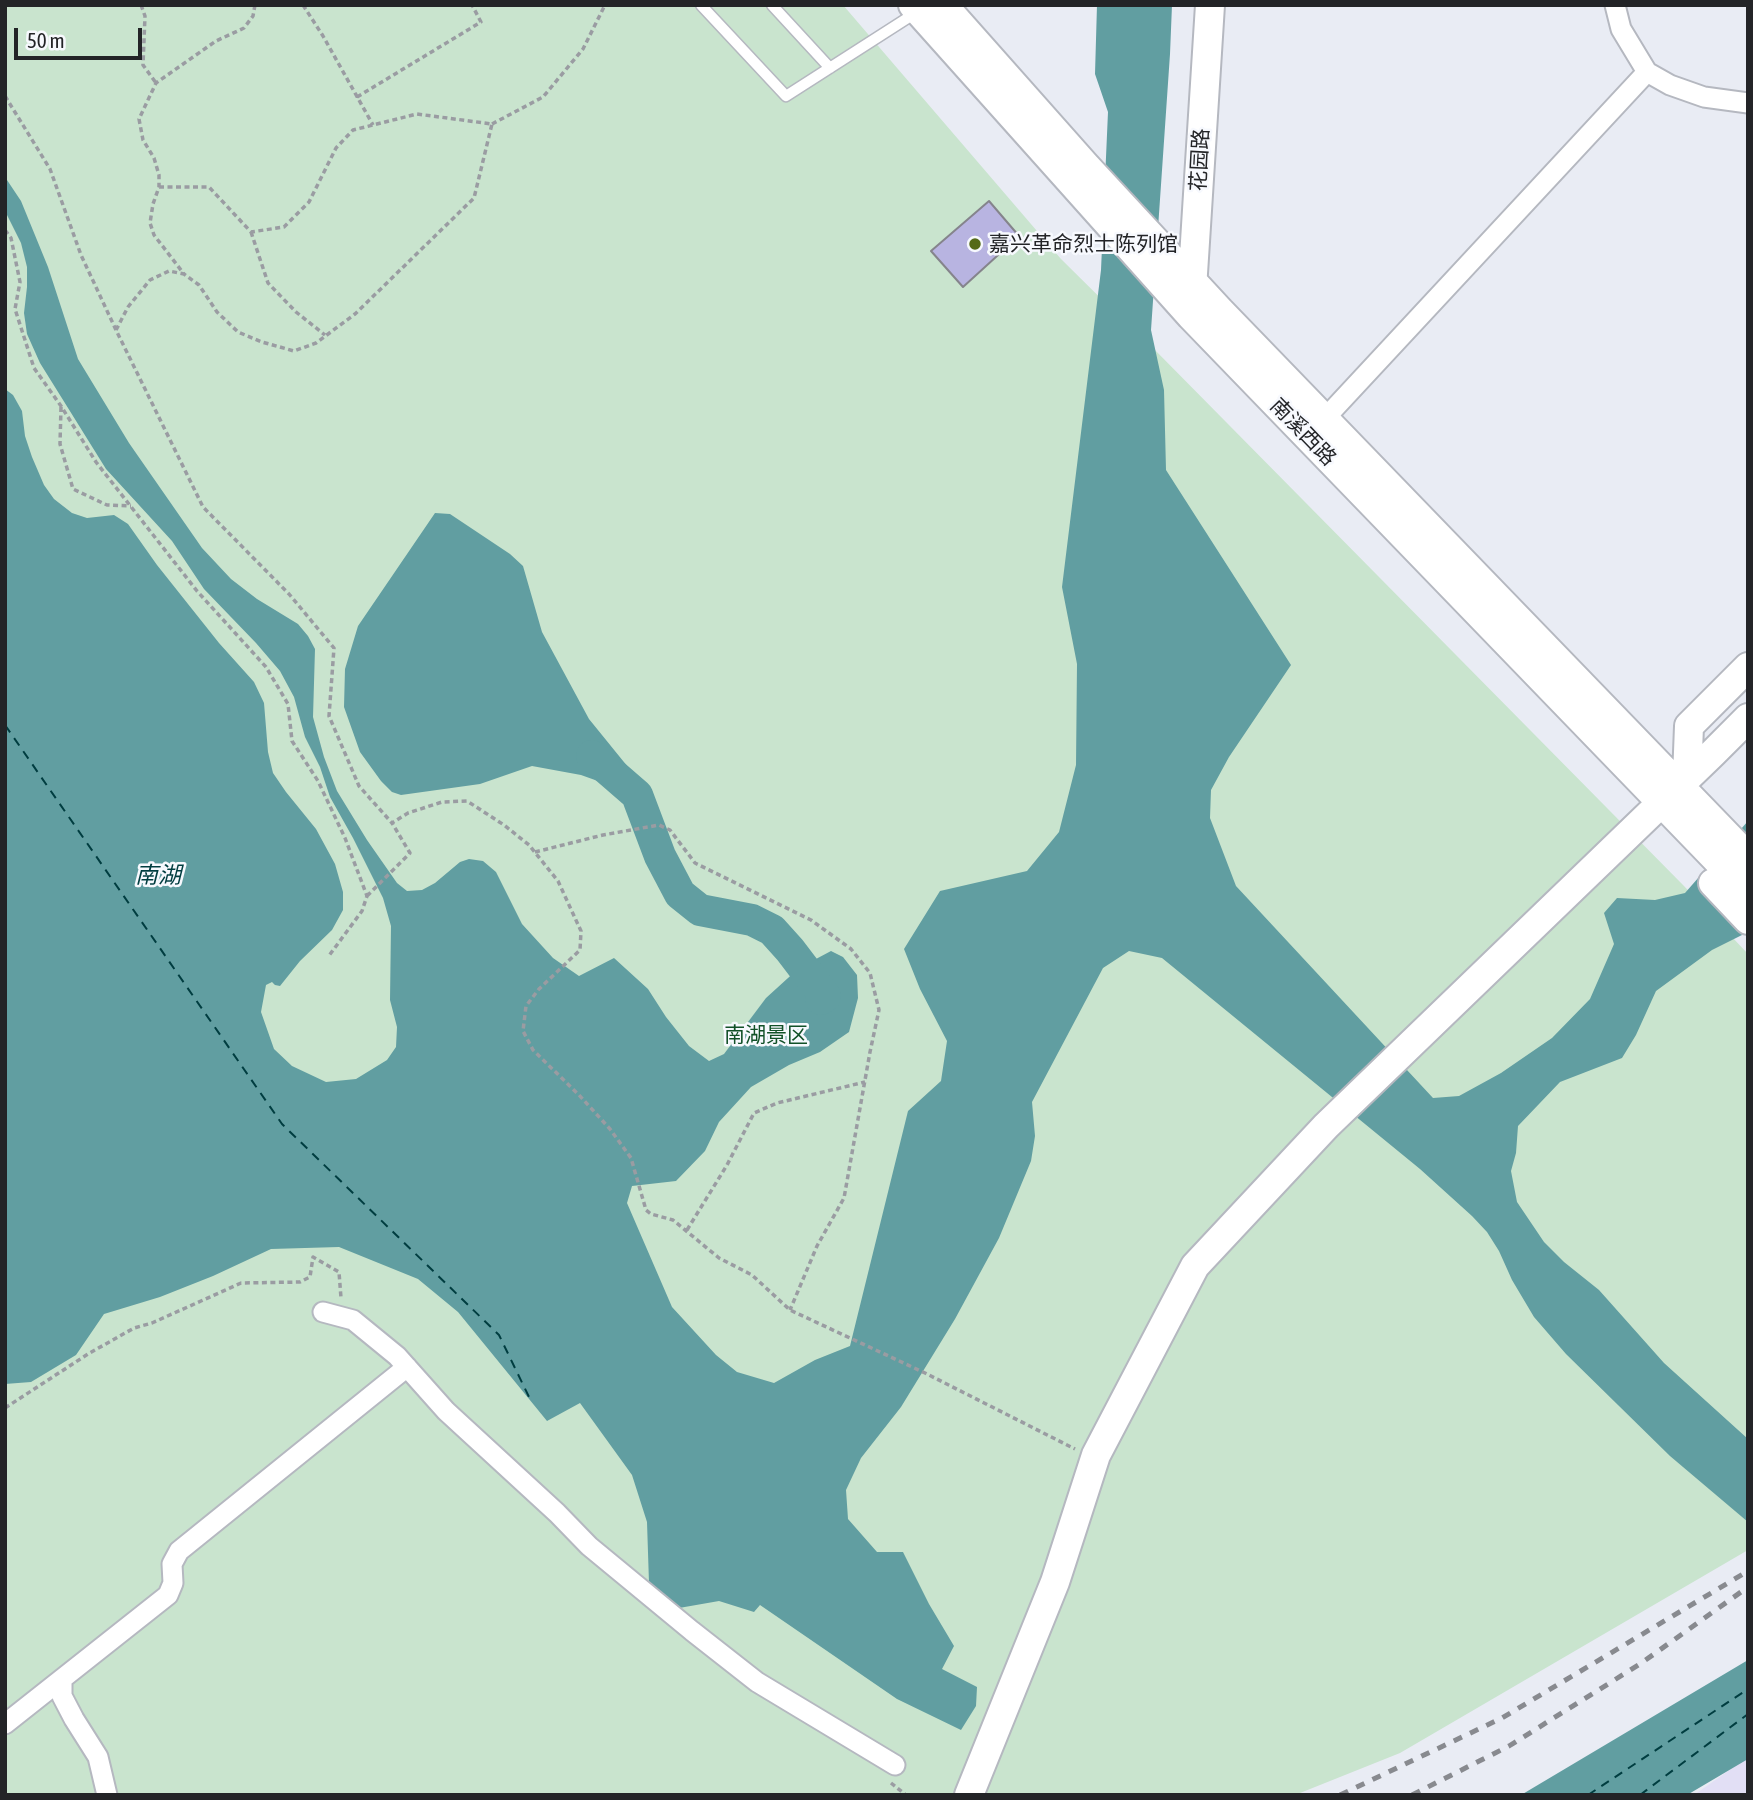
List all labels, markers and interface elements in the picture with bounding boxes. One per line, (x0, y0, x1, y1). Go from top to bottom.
scale bar (18, 14, 145, 58)
text: 50 m (27, 28, 65, 52)
street label: 花园路 (1186, 128, 1214, 192)
place label: 嘉兴革命烈士陈列馆 (989, 231, 1178, 257)
marker: 嘉兴革命烈士陈列馆 (967, 236, 983, 252)
street label: 南溪西路 (1265, 393, 1341, 471)
water label: 南湖 (135, 862, 181, 890)
park label: 南湖景区 (724, 1022, 808, 1048)

